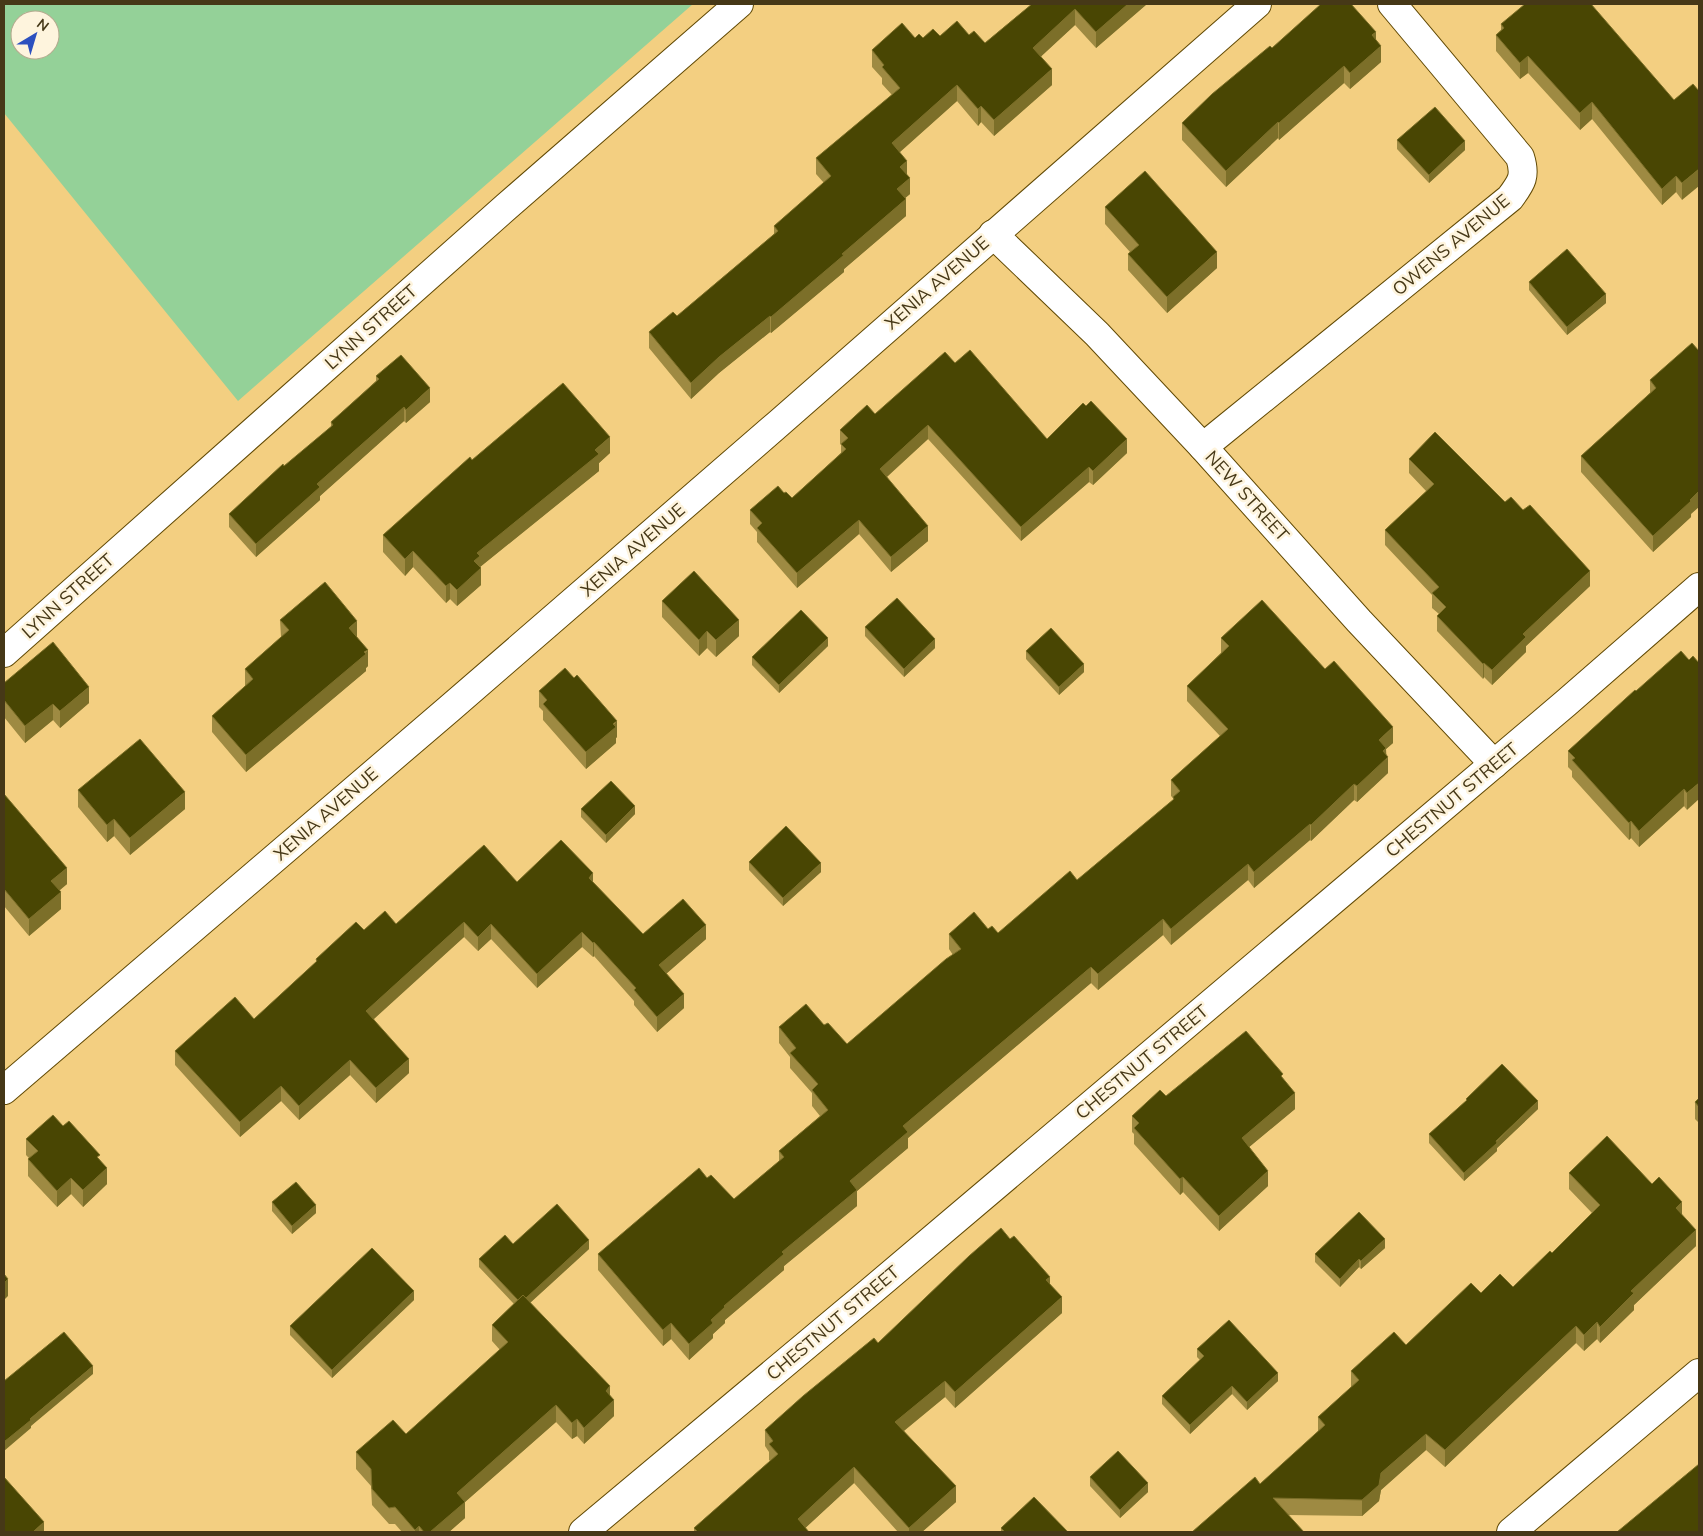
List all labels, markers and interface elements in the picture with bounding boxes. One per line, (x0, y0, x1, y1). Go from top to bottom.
north arrow (10, 10, 60, 60)
text: N (33, 14, 53, 35)
street label: OWENS AVENUE (1387, 189, 1514, 300)
street label: XENIA AVENUE (880, 231, 994, 334)
street label: LYNN STREET (320, 279, 422, 374)
street label: NEW STREET (1200, 445, 1294, 546)
street label: XENIA AVENUE (576, 498, 690, 601)
street label: LYNN STREET (17, 548, 119, 643)
street label: CHESTNUT STREET (1380, 737, 1523, 862)
street label: XENIA AVENUE (269, 762, 383, 865)
street label: CHESTNUT STREET (1070, 999, 1213, 1124)
street label: CHESTNUT STREET (761, 1260, 904, 1385)

